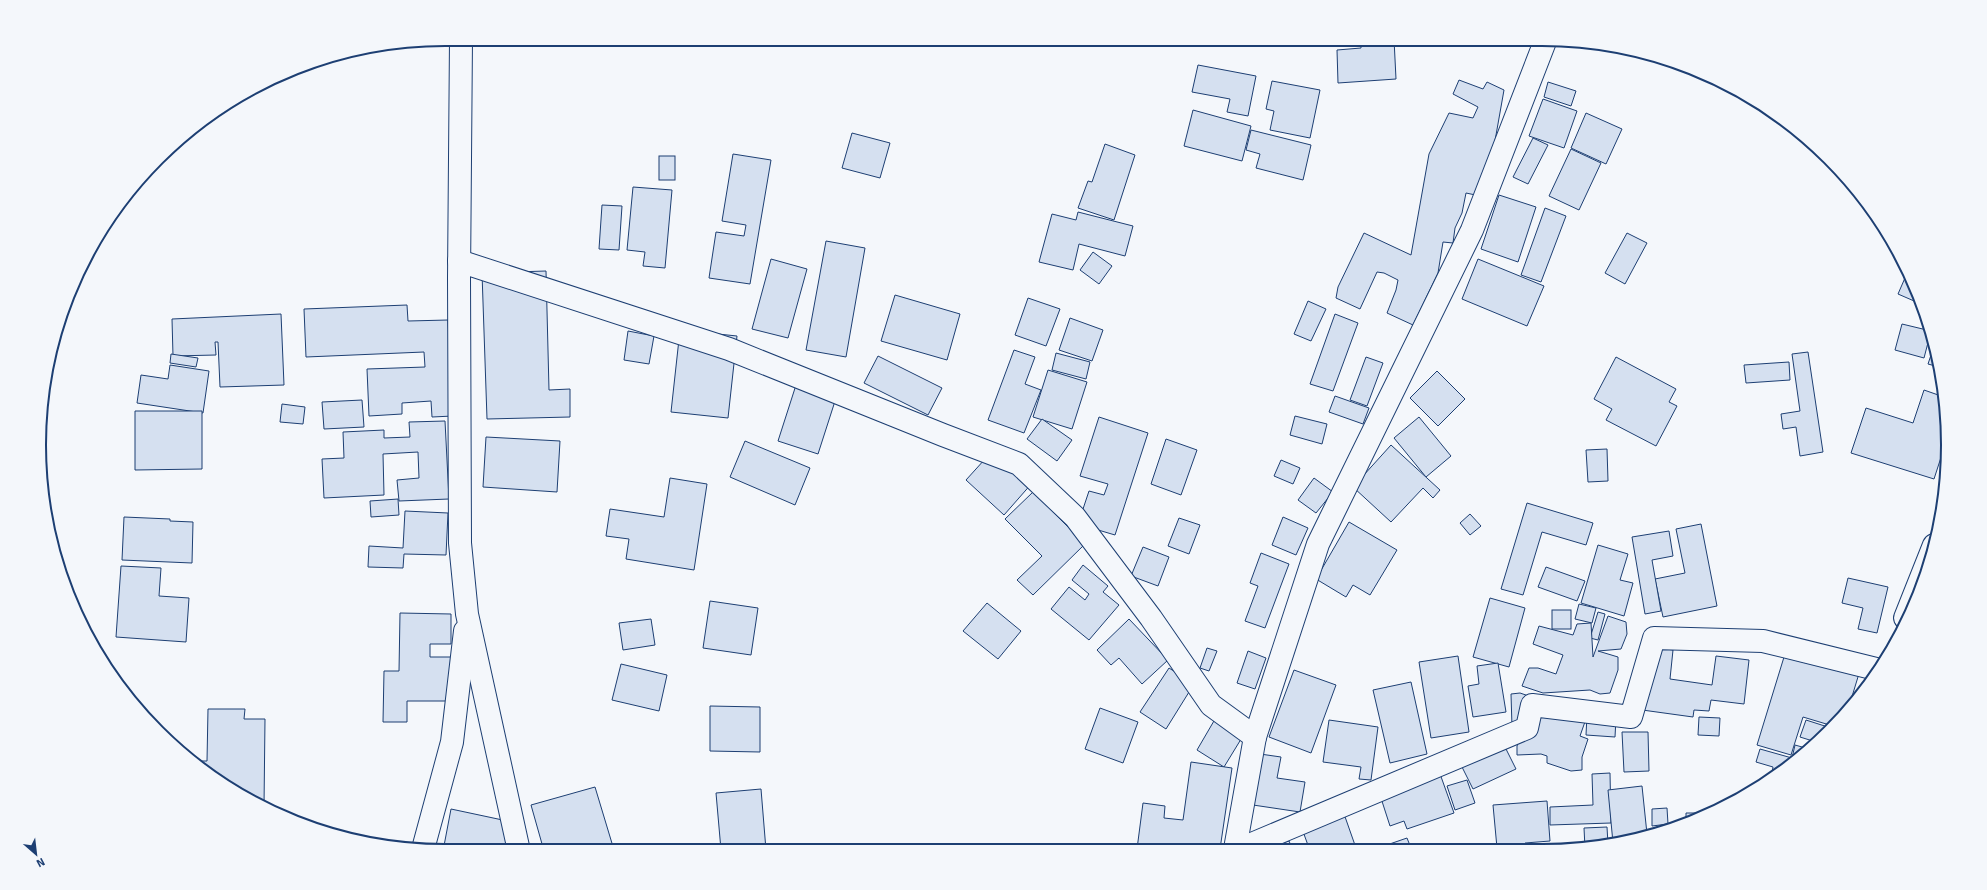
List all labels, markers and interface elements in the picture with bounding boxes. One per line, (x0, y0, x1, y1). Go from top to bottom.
north arrow (16, 834, 56, 874)
text: N (34, 855, 47, 870)

